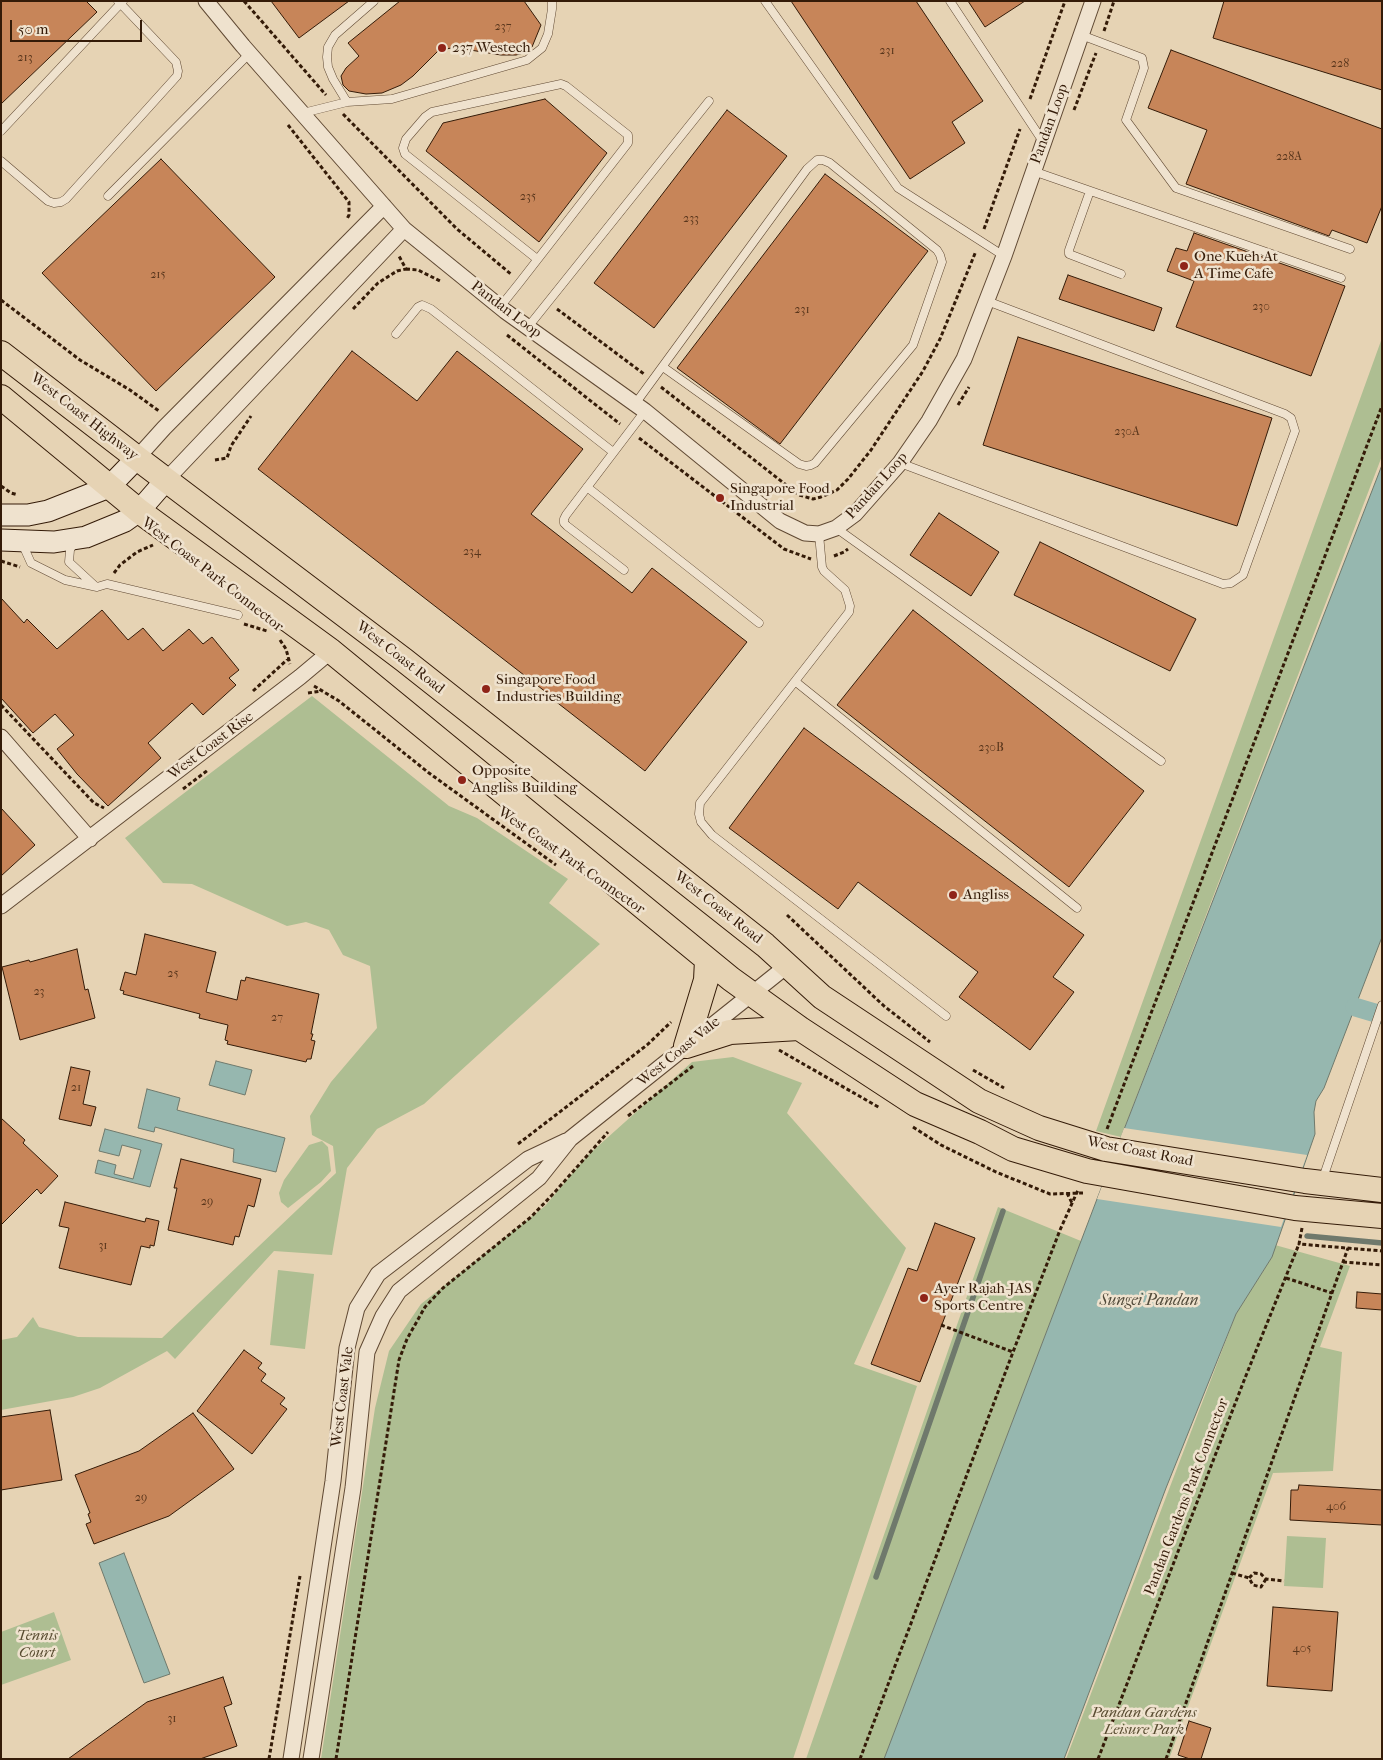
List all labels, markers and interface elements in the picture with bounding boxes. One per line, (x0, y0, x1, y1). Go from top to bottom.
scale bar (12, 10, 145, 42)
text: 50 m (18, 20, 48, 38)
house number: 237 (495, 20, 511, 34)
place label: 237 Westech (452, 39, 531, 57)
marker: 237 Westech (436, 42, 448, 54)
house number: 231 (879, 44, 895, 58)
house number: 213 (17, 51, 33, 65)
house number: 228 (1331, 57, 1349, 71)
street label: Pandan Loop (1027, 81, 1073, 167)
house number: 228A (1276, 150, 1302, 164)
house number: 235 (520, 190, 536, 204)
house number: 233 (683, 212, 699, 226)
place label: One Kueh At A Time Cafe (1194, 248, 1278, 283)
marker: One Kueh At A Time Cafe (1178, 260, 1190, 272)
house number: 215 (150, 268, 166, 282)
street label: Pandan Loop (467, 278, 545, 342)
house number: 230 (1252, 300, 1270, 314)
house number: 231 (794, 303, 810, 317)
street label: West Coast Highway (26, 369, 142, 465)
house number: 230A (1114, 425, 1140, 439)
street label: Pandan Loop (842, 449, 912, 523)
place label: Singapore Food Industrial (730, 480, 830, 515)
marker: Singapore Food Industrial (714, 492, 726, 504)
street label: West Coast Park Connector (137, 514, 287, 636)
house number: 234 (463, 545, 481, 559)
street label: West Coast Road (352, 618, 448, 698)
place label: Singapore Food Industries Building (496, 671, 621, 706)
marker: Singapore Food Industries Building (480, 683, 492, 695)
street label: West Coast Rise (165, 708, 257, 784)
house number: 230B (978, 741, 1004, 755)
place label: Opposite Angliss Building (472, 762, 577, 797)
marker: Opposite Angliss Building (456, 774, 468, 786)
street label: West Coast Park Connector (494, 803, 648, 919)
street label: West Coast Road (670, 868, 766, 948)
place label: Angliss (963, 886, 1009, 904)
marker: Angliss (947, 889, 959, 901)
house number: 25 (167, 967, 179, 981)
house number: 23 (33, 985, 45, 999)
house number: 27 (271, 1011, 283, 1025)
street label: West Coast Vale (634, 1013, 724, 1091)
house number: 21 (71, 1081, 81, 1095)
street label: West Coast Road (1086, 1133, 1194, 1171)
house number: 29 (201, 1195, 213, 1209)
house number: 31 (98, 1239, 108, 1253)
place label: Ayer Rajah-JAS Sports Centre (934, 1280, 1032, 1315)
water label: Sungei Pandan (1099, 1291, 1199, 1311)
marker: Ayer Rajah-JAS Sports Centre (918, 1292, 930, 1304)
street label: West Coast Vale (328, 1346, 358, 1448)
street label: Pandan Gardens Park Connector (1141, 1396, 1233, 1598)
house number: 29 (135, 1491, 147, 1505)
house number: 406 (1326, 1500, 1346, 1514)
park label: Tennis Court (16, 1627, 58, 1662)
house number: 405 (1293, 1642, 1311, 1656)
park label: Pandan Gardens Leisure Park (1091, 1704, 1197, 1739)
house number: 31 (167, 1712, 177, 1726)

